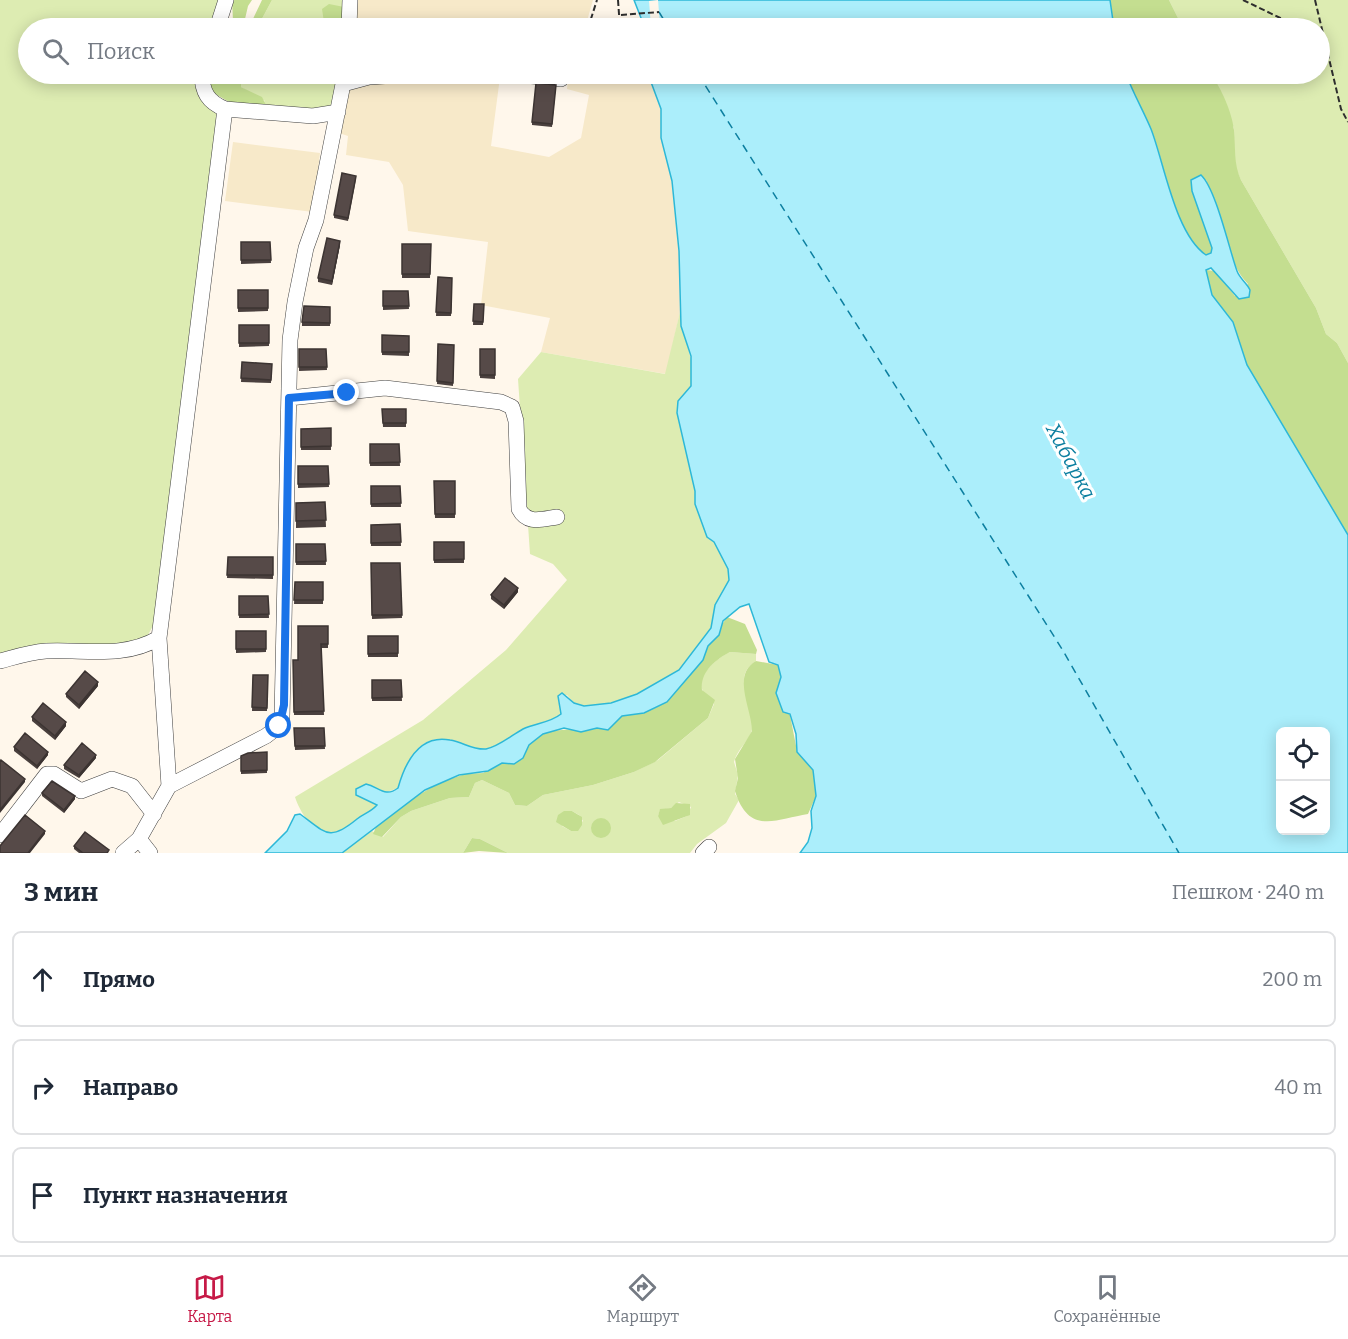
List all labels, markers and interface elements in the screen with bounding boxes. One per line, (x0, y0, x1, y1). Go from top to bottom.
search box (18, 18, 1330, 84)
icon: search (39, 35, 72, 68)
text: Поиск (87, 38, 155, 65)
route end (333, 379, 359, 405)
water label: Хабарка (1041, 418, 1101, 503)
route start (265, 712, 291, 738)
map controls (1276, 727, 1330, 835)
button: locate (1276, 727, 1330, 781)
button: layers (1276, 781, 1330, 835)
text: 3 мин (24, 877, 98, 908)
text: Пешком · 240 m (1172, 880, 1324, 904)
icon: ahead (26, 963, 59, 996)
text: Прямо (83, 966, 155, 993)
text: 200 m (1262, 967, 1322, 991)
icon: right (26, 1071, 59, 1104)
text: Направо (83, 1074, 178, 1101)
text: 40 m (1274, 1075, 1322, 1099)
icon: arrive (26, 1179, 59, 1212)
text: Пункт назначения (83, 1182, 288, 1209)
tab: Карта (187, 1271, 232, 1326)
tab: Маршрут (607, 1271, 679, 1326)
tab: Сохранённые (1053, 1271, 1161, 1326)

